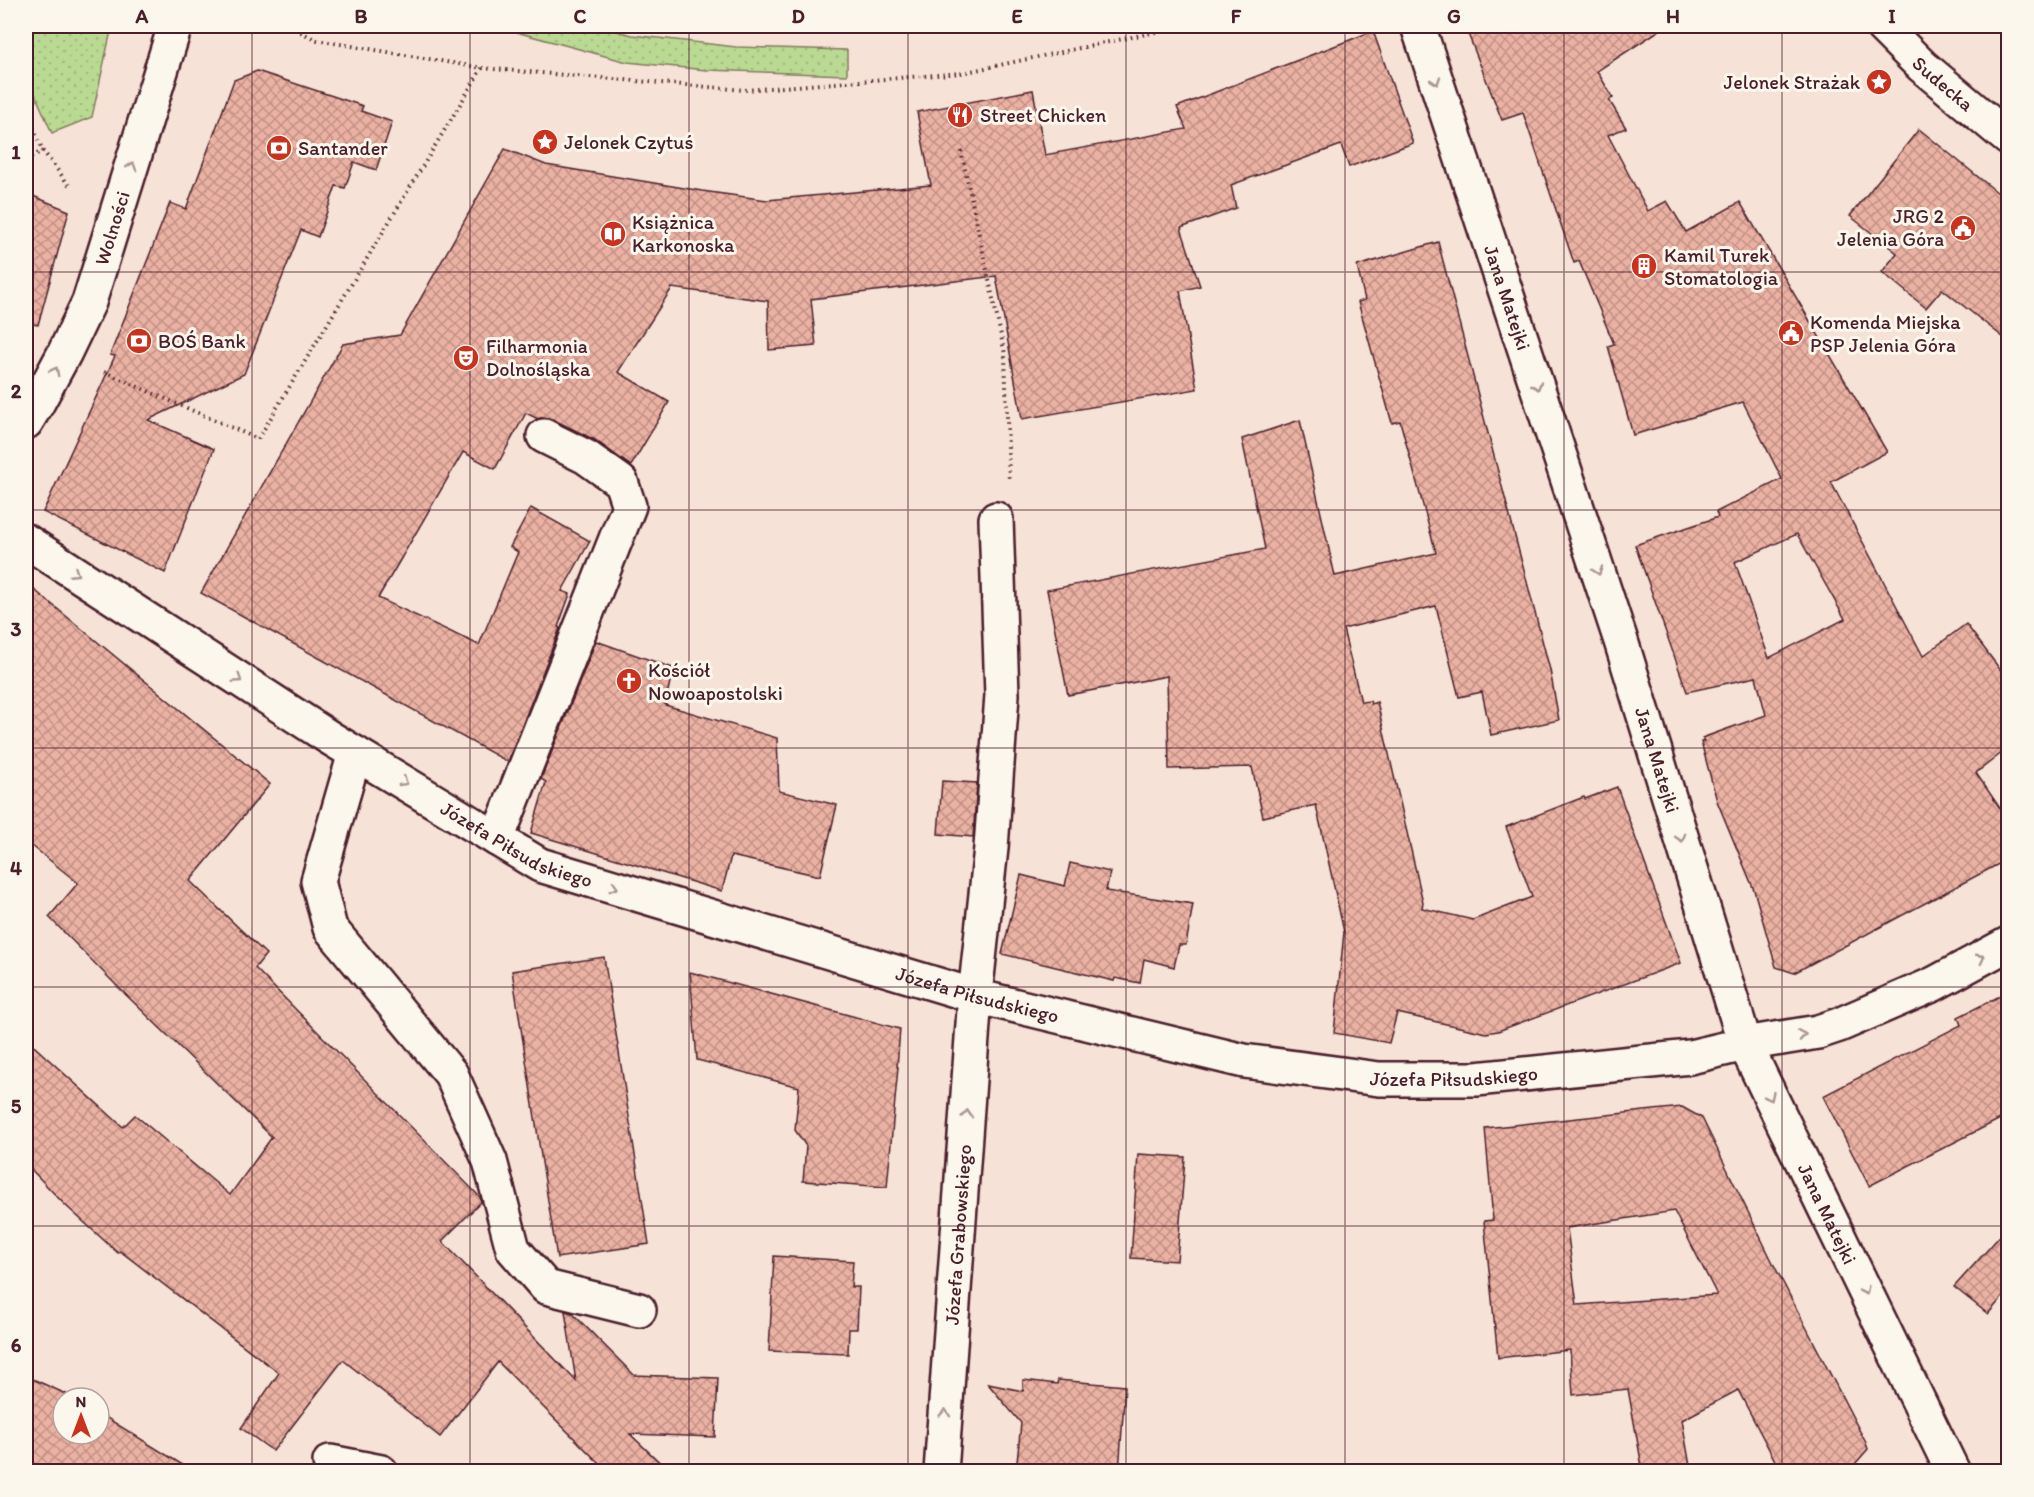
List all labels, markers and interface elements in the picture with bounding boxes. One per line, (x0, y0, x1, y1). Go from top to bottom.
text: A (135, 4, 149, 28)
text: B (355, 4, 368, 28)
text: C (574, 4, 587, 28)
text: D (791, 4, 805, 28)
text: E (1011, 4, 1023, 28)
text: F (1231, 4, 1242, 28)
text: G (1447, 4, 1461, 28)
text: H (1666, 4, 1680, 28)
text: I (1888, 4, 1896, 28)
street label: Sudecka (1907, 51, 1979, 117)
place icon: Jelonek Strażak (1864, 67, 1894, 97)
place label: Jelonek Strażak (1724, 70, 1861, 94)
one-way arrow (1429, 75, 1441, 86)
restaurant icon: Street Chicken (945, 100, 975, 130)
place label: Street Chicken (980, 103, 1106, 127)
place icon: Jelonek Czytuś (530, 127, 560, 157)
place label: Jelonek Czytuś (564, 130, 693, 154)
bank icon: Santander (264, 133, 294, 163)
place label: Santander (298, 136, 388, 160)
text: 1 (11, 140, 21, 164)
one-way arrow (124, 161, 137, 171)
street label: Wolności (89, 188, 135, 268)
place label: JRG 2 Jelenia Góra (1837, 204, 1944, 251)
place label: Książnica Karkonoska (632, 210, 735, 257)
public building icon: JRG 2 Jelenia Góra (1948, 213, 1978, 243)
library icon: Książnica Karkonoska (598, 219, 628, 249)
street label: Jana Matejki (1479, 242, 1536, 353)
place label: Kamil Turek Stomatologia (1664, 243, 1779, 290)
building icon: Kamil Turek Stomatologia (1629, 251, 1659, 281)
place label: Komenda Miejska PSP Jelenia Góra (1810, 310, 1961, 357)
public building icon: Komenda Miejska PSP Jelenia Góra (1776, 318, 1806, 348)
bank icon: BOŚ Bank (124, 326, 154, 356)
place label: BOŚ Bank (158, 329, 246, 353)
place label: Filharmonia Dolnośląska (486, 334, 591, 381)
theatre icon: Filharmonia Dolnośląska (451, 343, 481, 373)
one-way arrow (48, 367, 59, 378)
text: 2 (11, 379, 22, 403)
one-way arrow (1529, 380, 1542, 391)
one-way arrow (1590, 565, 1603, 576)
one-way arrow (68, 566, 79, 577)
text: 3 (11, 617, 22, 641)
place label: Kościół Nowoapostolski (648, 658, 783, 705)
church icon: Kościół Nowoapostolski (614, 666, 644, 696)
one-way arrow (232, 672, 243, 683)
street label: Jana Matejki (1630, 704, 1685, 816)
one-way arrow (398, 775, 408, 787)
street label: Józefa Piłsudskiego (437, 796, 596, 892)
one-way arrow (1674, 832, 1686, 843)
text: 4 (10, 856, 22, 880)
one-way arrow (609, 880, 619, 892)
one-way arrow (1975, 954, 1985, 965)
street label: Józefa Piłsudskiego (893, 961, 1061, 1028)
one-way arrow (1798, 1029, 1807, 1041)
street label: Józefa Piłsudskiego (1369, 1061, 1539, 1091)
one-way arrow (1763, 1090, 1775, 1101)
text: 5 (11, 1094, 22, 1118)
one-way arrow (960, 1109, 973, 1118)
street label: Józefa Grabowskiego (940, 1143, 976, 1326)
street label: Jana Matejki (1793, 1159, 1862, 1268)
one-way arrow (1858, 1284, 1870, 1295)
text: 6 (11, 1333, 22, 1357)
north arrow (51, 1386, 111, 1446)
text: N (76, 1392, 86, 1411)
one-way arrow (938, 1409, 951, 1418)

